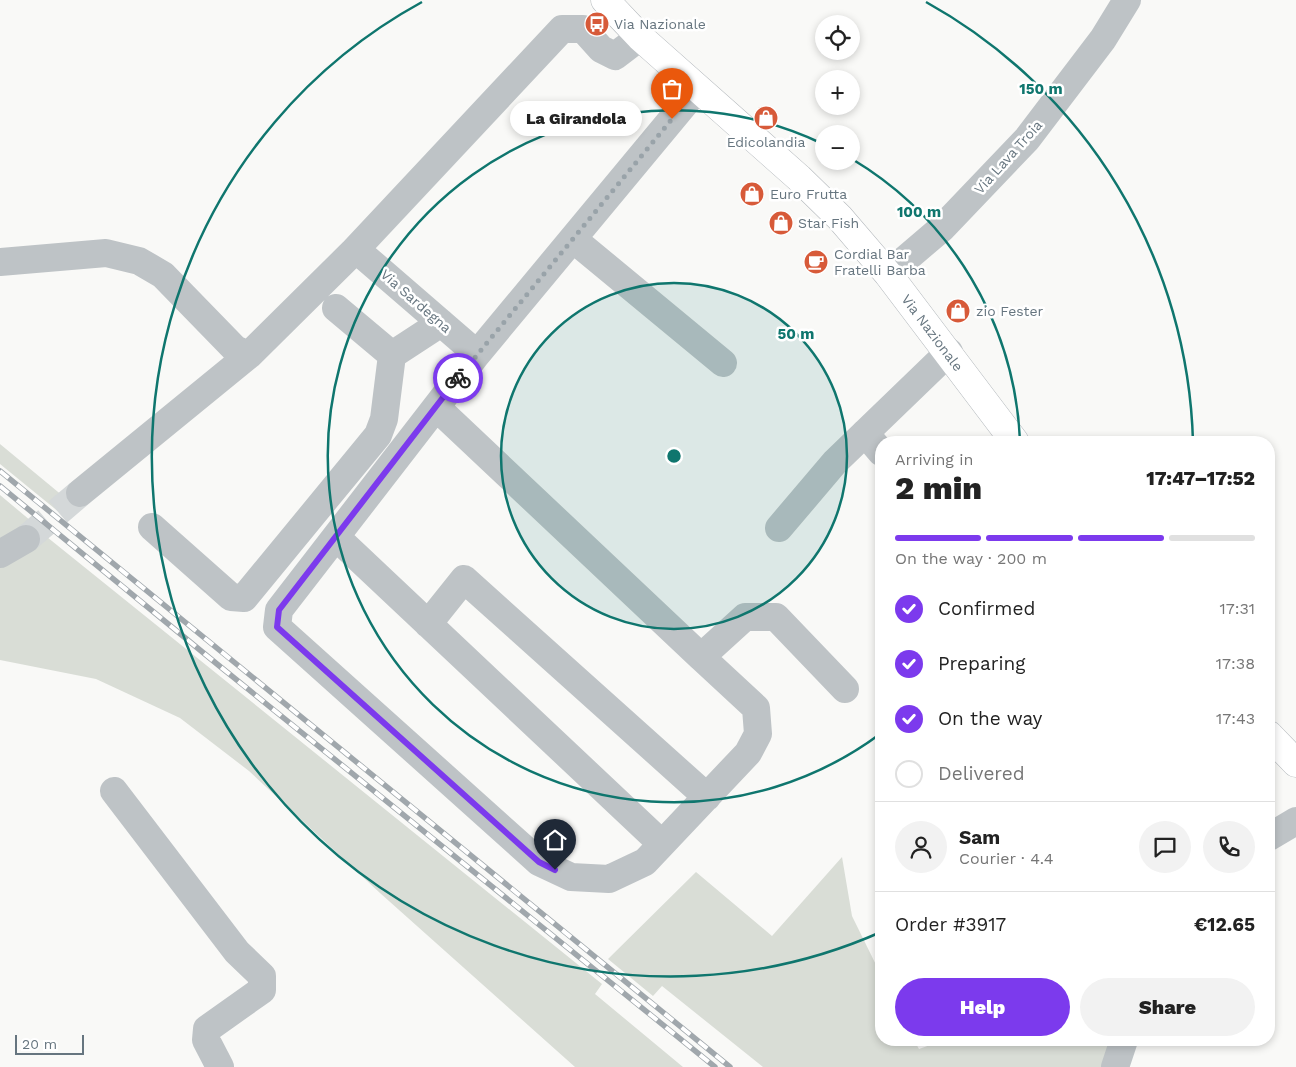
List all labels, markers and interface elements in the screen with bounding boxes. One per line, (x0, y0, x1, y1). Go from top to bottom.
bus stop icon: Via Nazionale (584, 11, 610, 37)
map controls (815, 15, 860, 170)
button: locate (815, 15, 860, 60)
place label: Via Nazionale (614, 16, 706, 32)
pin (651, 68, 693, 119)
button: + (815, 70, 860, 115)
icon: bag (658, 75, 686, 103)
text: 150 m (1019, 80, 1063, 98)
callout: La Girandola (510, 102, 642, 136)
shop icon: Edicolandia (753, 105, 779, 131)
text: La Girandola (526, 109, 626, 128)
street label: Via Lava Troia (971, 117, 1045, 197)
button: − (815, 125, 860, 170)
place label: Edicolandia (727, 134, 805, 150)
shop icon: Euro Frutta (739, 181, 765, 207)
place label: Euro Frutta (770, 186, 847, 202)
text: 100 m (897, 203, 941, 221)
shop icon: Star Fish (768, 210, 794, 236)
place label: Star Fish (798, 215, 859, 231)
place label: Cordial Bar Fratelli Barba (834, 246, 926, 278)
cafe icon: Cordial Bar Fratelli Barba (803, 249, 829, 275)
street label: Via Sardegna (377, 266, 455, 336)
street label: Via Nazionale (898, 291, 966, 374)
shop icon: zio Fester (945, 298, 971, 324)
place label: zio Fester (976, 303, 1044, 319)
text: 50 m (778, 325, 814, 343)
courier (433, 353, 483, 403)
icon: bike (444, 364, 472, 392)
centre of rings (665, 447, 683, 465)
text: Arriving in (895, 450, 973, 469)
text: 17:47–17:52 (1146, 467, 1255, 490)
text: 2 min (895, 469, 982, 507)
text: On the way · 200 m (895, 549, 1047, 568)
icon: check (895, 595, 923, 623)
text: Confirmed (938, 597, 1035, 620)
text: 17:31 (1219, 599, 1255, 618)
icon: check (895, 650, 923, 678)
text: Preparing (938, 652, 1025, 675)
text: 17:38 (1216, 654, 1255, 673)
icon: check (895, 705, 923, 733)
text: On the way (938, 707, 1042, 730)
text: 17:43 (1216, 709, 1255, 728)
text: Delivered (938, 762, 1025, 785)
pin (534, 819, 576, 870)
button: person (895, 821, 947, 873)
button: chat (1139, 821, 1191, 873)
button: phone (1203, 821, 1255, 873)
icon: home (541, 826, 569, 854)
text: Sam (959, 826, 1000, 849)
text: Courier · 4.4 (959, 849, 1054, 868)
text: Order #3917 (895, 913, 1006, 936)
text: €12.65 (1194, 913, 1255, 936)
button: Help (895, 978, 1070, 1036)
button: Share (1080, 978, 1255, 1036)
scale bar (15, 1032, 84, 1055)
text: 20 m (22, 1036, 57, 1052)

